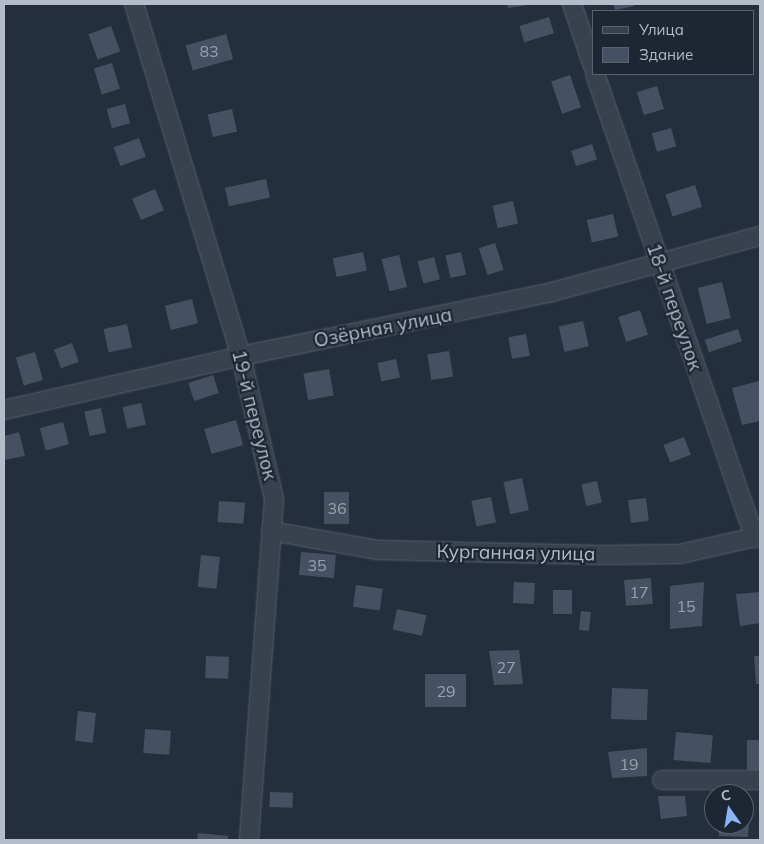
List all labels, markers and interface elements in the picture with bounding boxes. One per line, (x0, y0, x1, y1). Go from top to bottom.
legend (592, 10, 754, 75)
text: Улица (639, 20, 684, 39)
house number: 83 (199, 41, 219, 61)
text: Здание (639, 45, 693, 64)
street label: 18-й переулок (642, 240, 706, 374)
street label: Озёрная улица (312, 303, 454, 353)
street label: 19-й переулок (227, 348, 281, 482)
house number: 36 (327, 498, 347, 518)
street label: Курганная улица (436, 540, 596, 566)
house number: 35 (307, 555, 327, 575)
house number: 17 (629, 582, 649, 602)
house number: 15 (676, 596, 696, 616)
house number: 27 (496, 657, 516, 677)
house number: 29 (436, 681, 456, 701)
house number: 19 (619, 754, 639, 774)
north arrow (704, 784, 754, 834)
text: С (719, 786, 733, 805)

